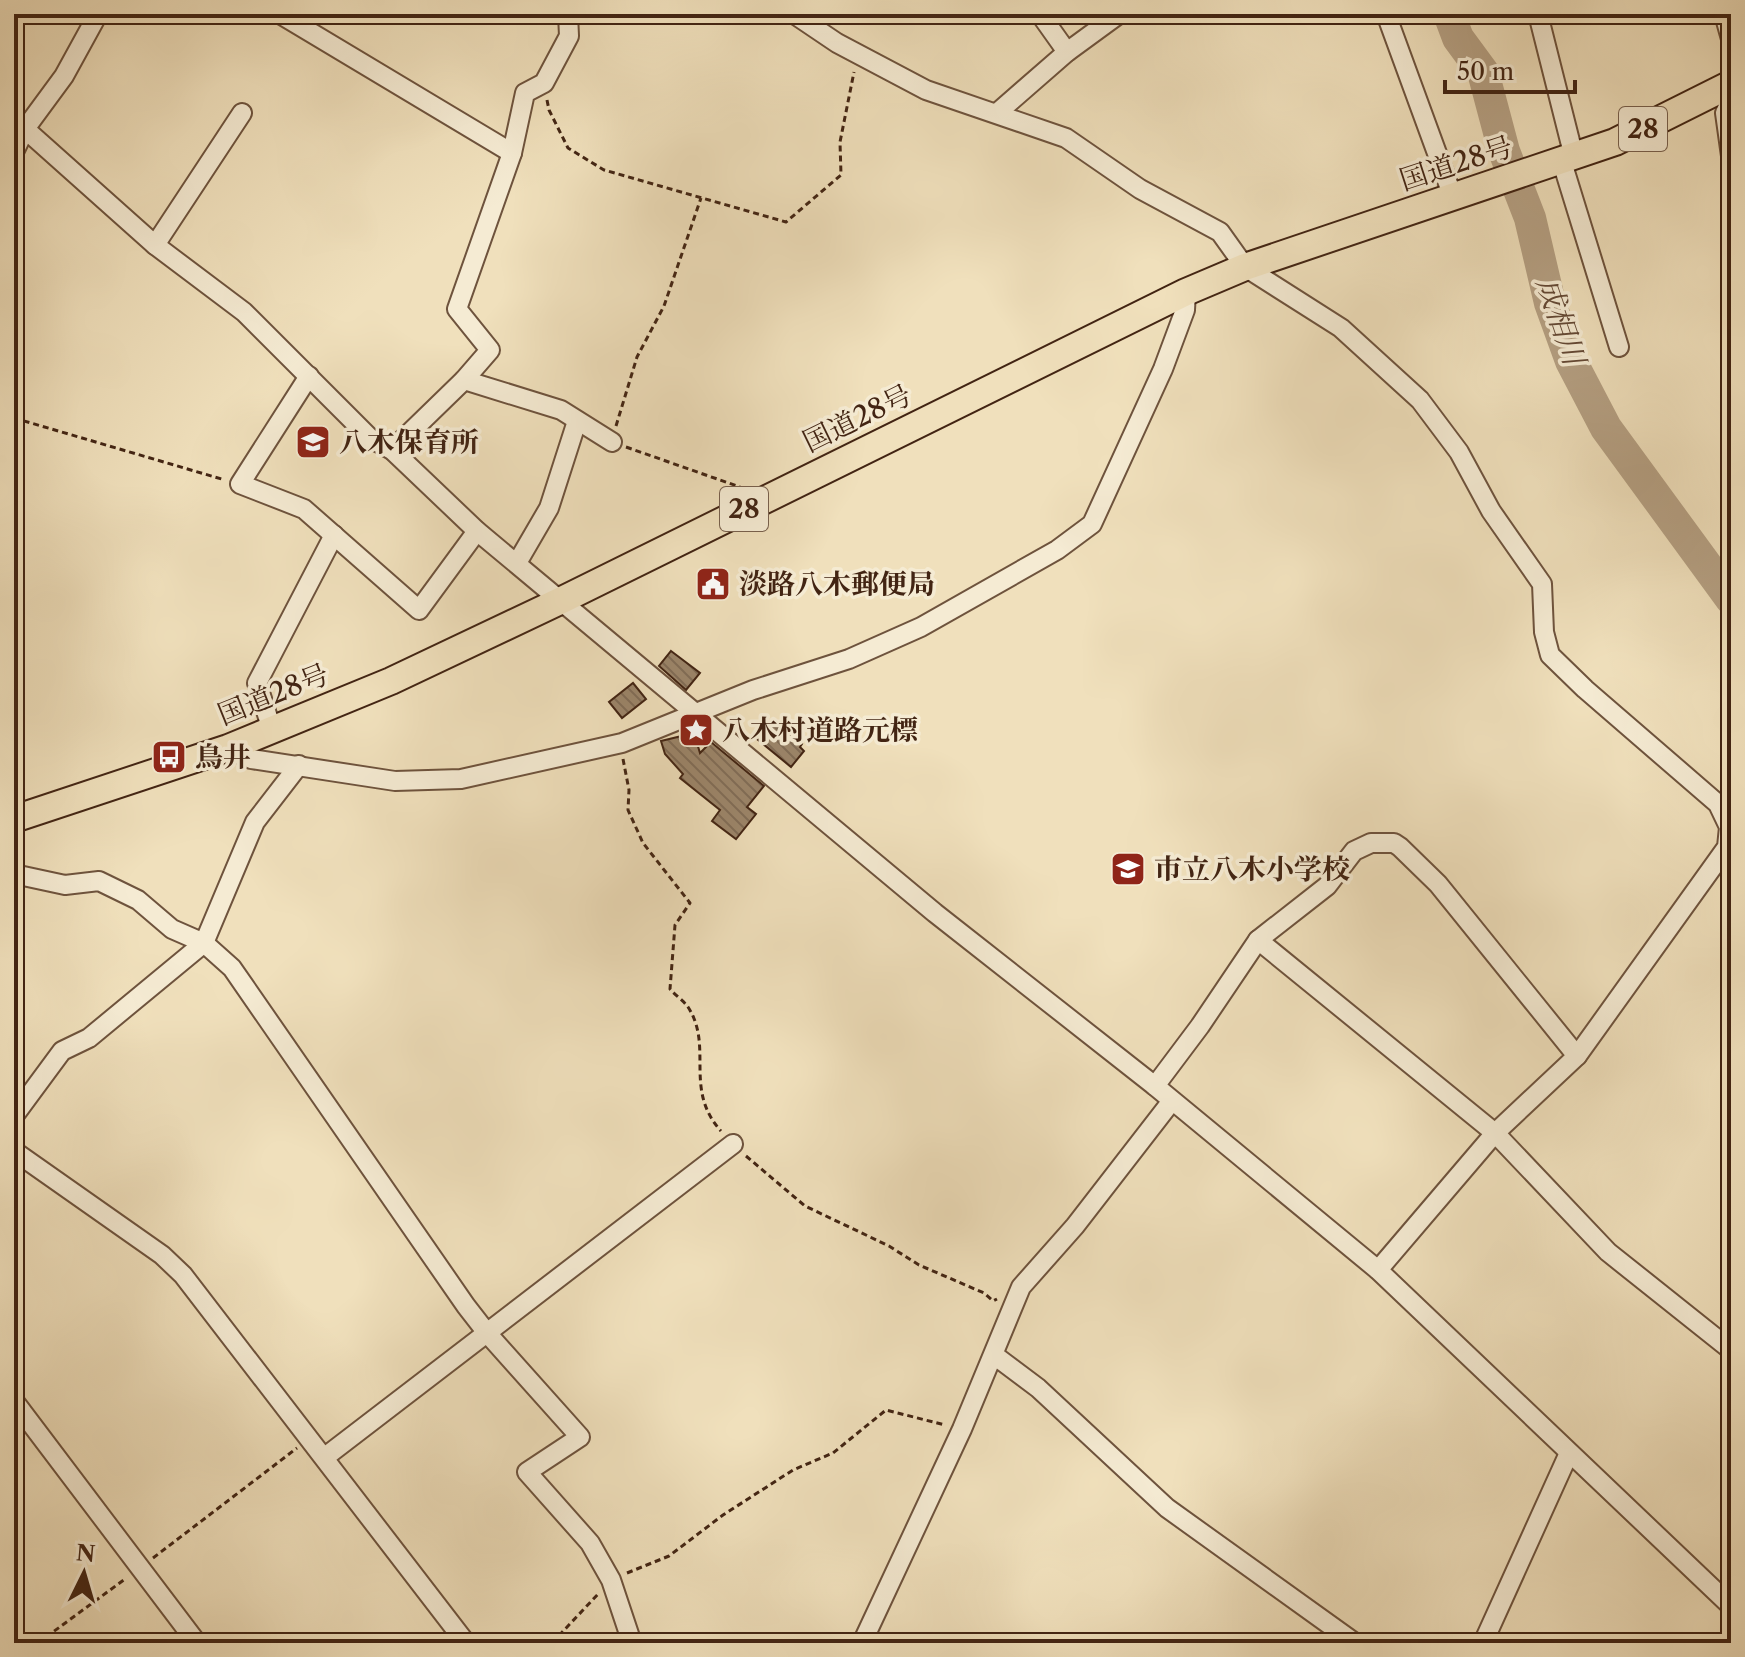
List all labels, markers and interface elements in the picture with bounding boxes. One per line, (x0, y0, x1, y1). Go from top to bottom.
scale bar (1445, 44, 1575, 94)
text: 50 m (1457, 57, 1514, 86)
road number: 28 (1619, 107, 1667, 151)
street label: 国道28号 (1395, 129, 1517, 197)
water label: 成相川 (1529, 272, 1594, 372)
street label: 国道28号 (797, 377, 917, 459)
school or university icon: 八木保育所 (294, 423, 332, 461)
place label: 八木保育所 (339, 425, 479, 459)
road number: 28 (720, 487, 768, 531)
public building icon: 淡路八木郵便局 (694, 565, 732, 603)
place label: 淡路八木郵便局 (739, 567, 935, 601)
street label: 国道28号 (213, 656, 333, 732)
place icon: 八木村道路元標 (677, 711, 715, 749)
place label: 八木村道路元標 (722, 713, 918, 747)
bus stop icon: 鳥井 (150, 738, 188, 776)
place label: 鳥井 (195, 740, 251, 774)
school or university icon: 市立八木小学校 (1109, 850, 1147, 888)
place label: 市立八木小学校 (1154, 852, 1350, 886)
north arrow (44, 1533, 124, 1613)
text: N (75, 1539, 96, 1568)

